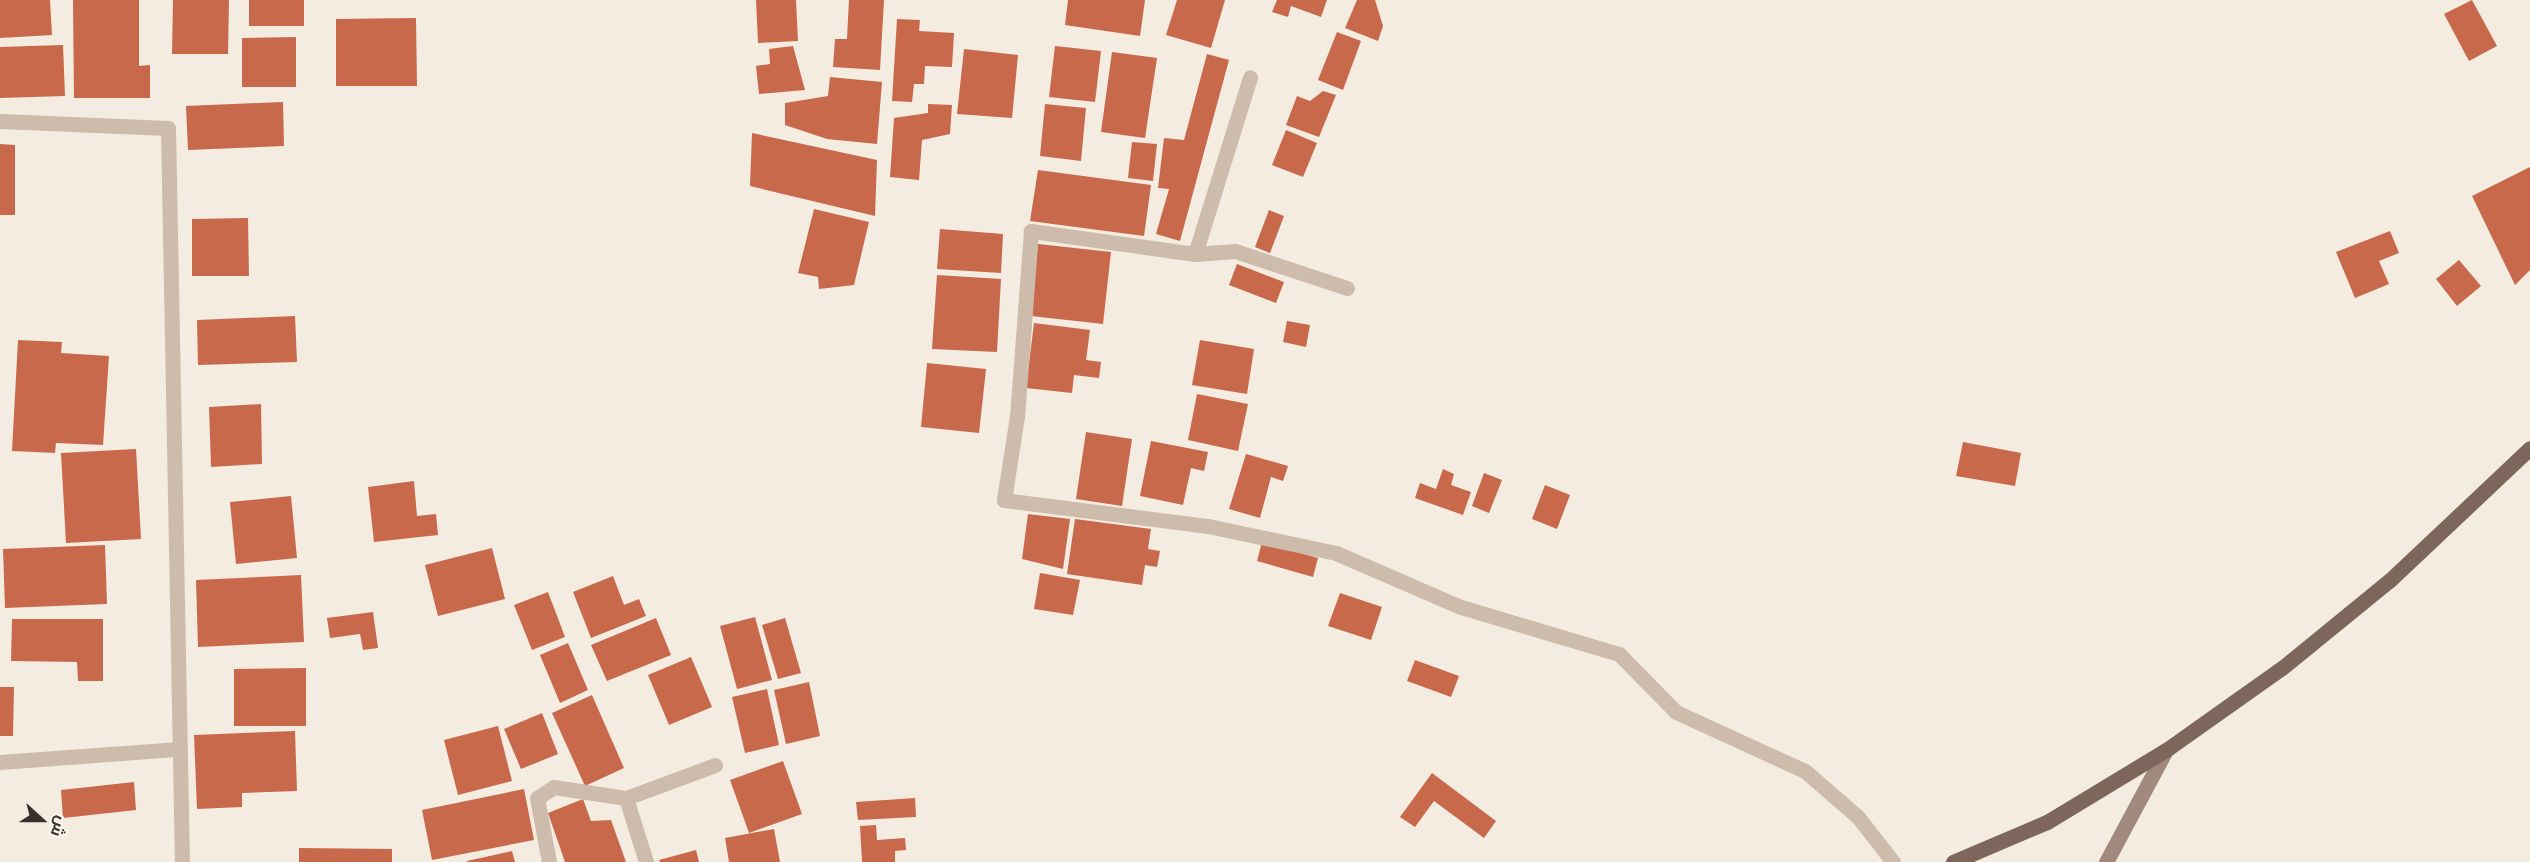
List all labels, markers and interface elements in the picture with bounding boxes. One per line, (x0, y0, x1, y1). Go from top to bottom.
north arrow (12, 790, 72, 850)
text: ش (47, 814, 72, 840)

